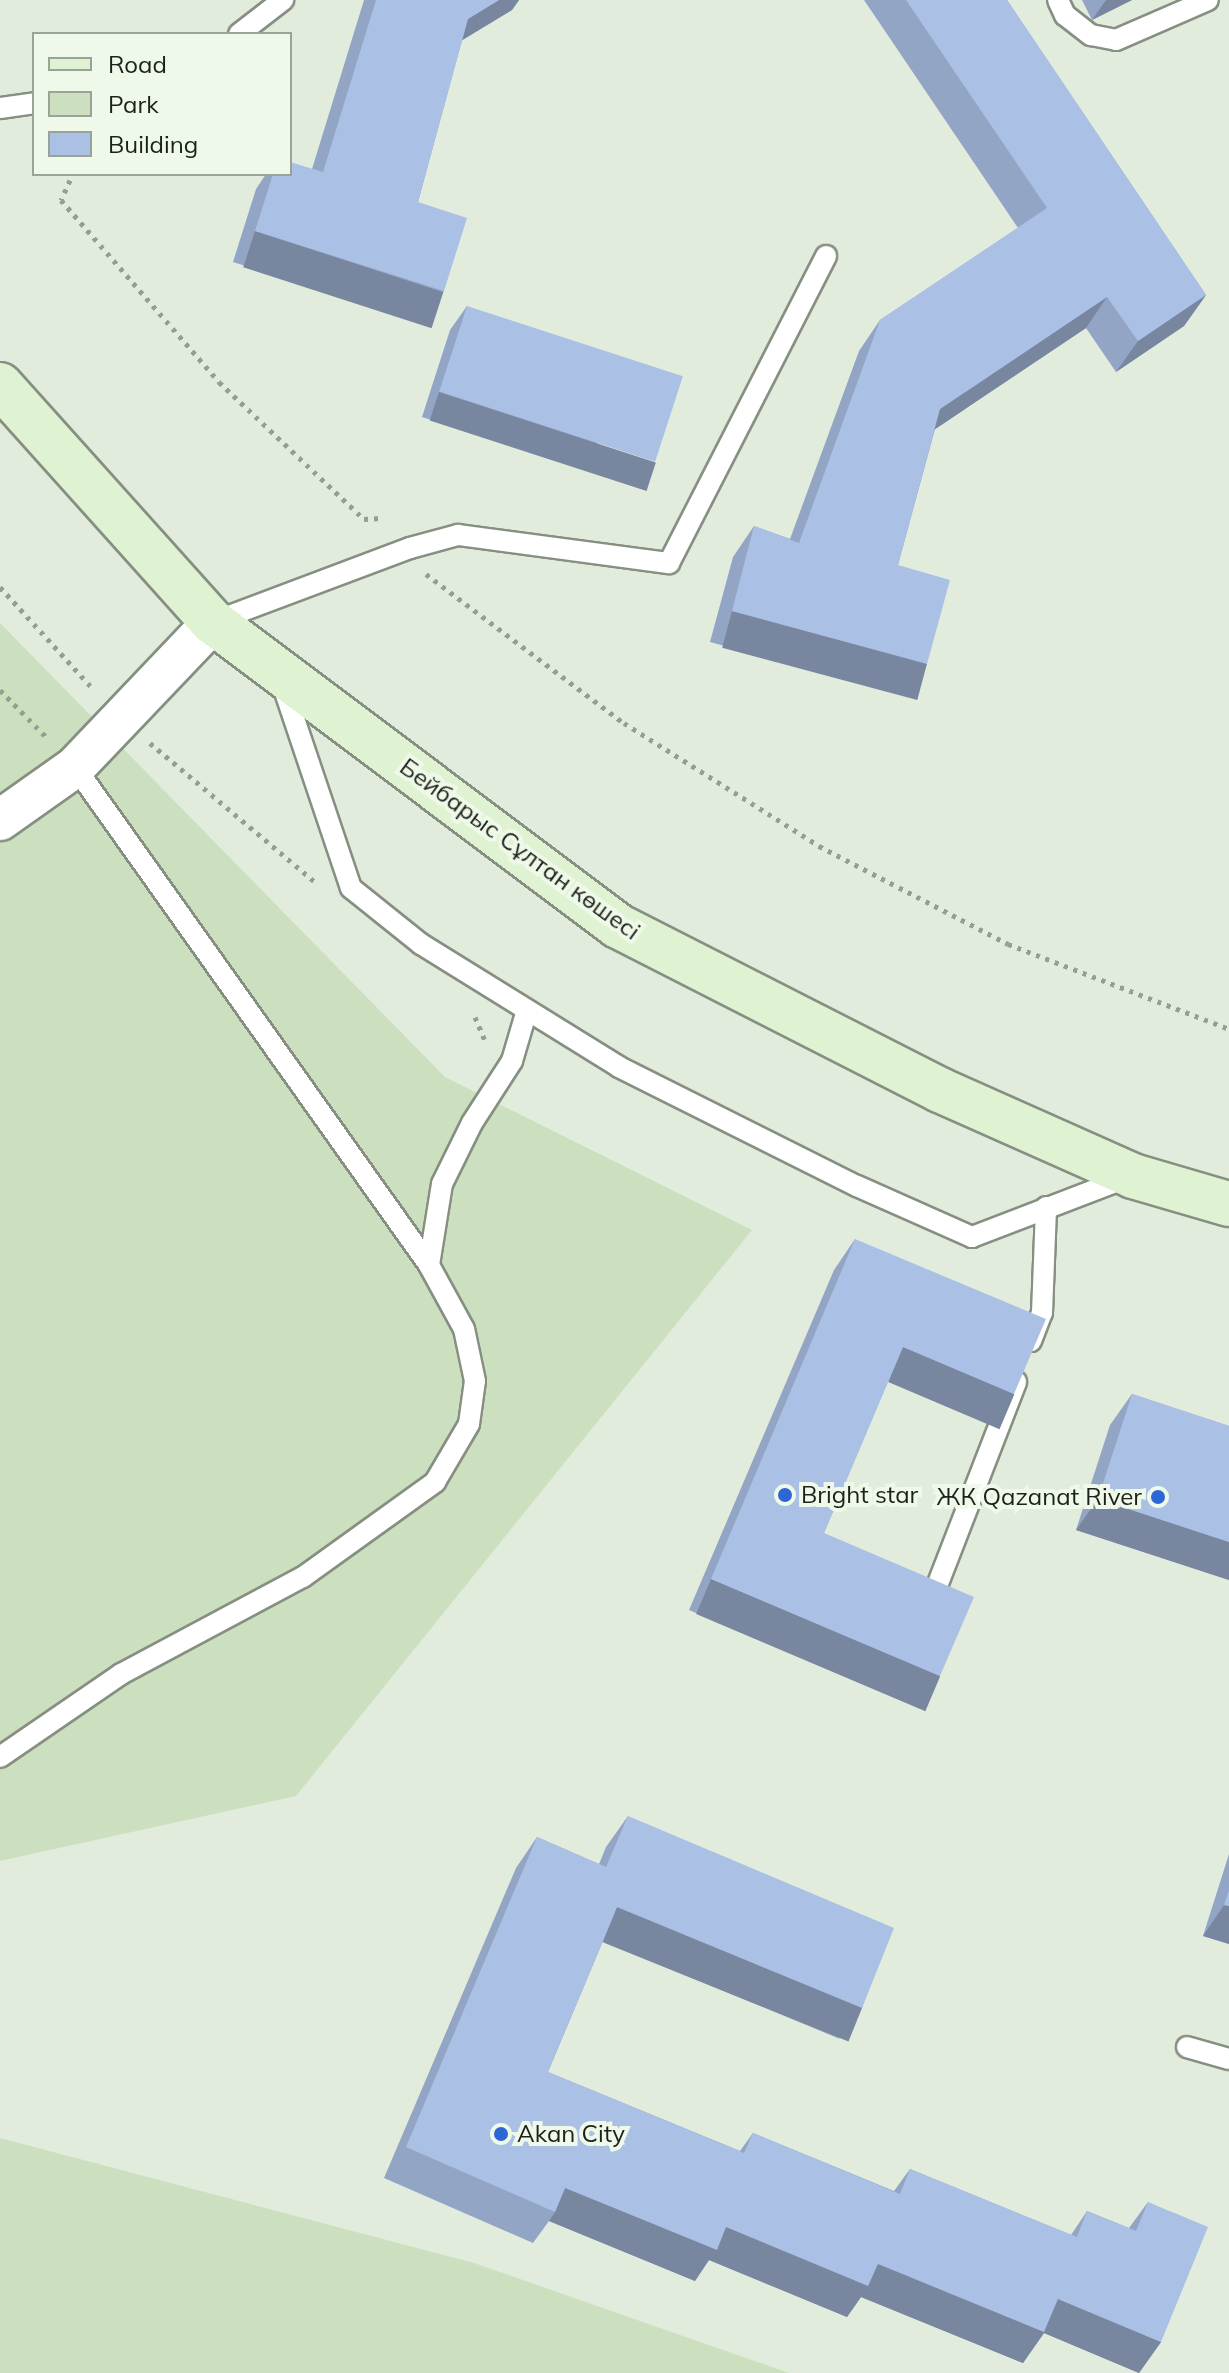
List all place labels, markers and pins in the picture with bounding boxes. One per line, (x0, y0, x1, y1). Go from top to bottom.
place label: Bright star (801, 1481, 918, 1509)
place label: ЖК Qazanat River (937, 1483, 1142, 1511)
marker: Bright star (776, 1486, 794, 1504)
marker: ЖК Qazanat River (1149, 1488, 1167, 1506)
place label: Akan City (517, 2120, 625, 2148)
marker: Akan City (492, 2125, 510, 2143)

